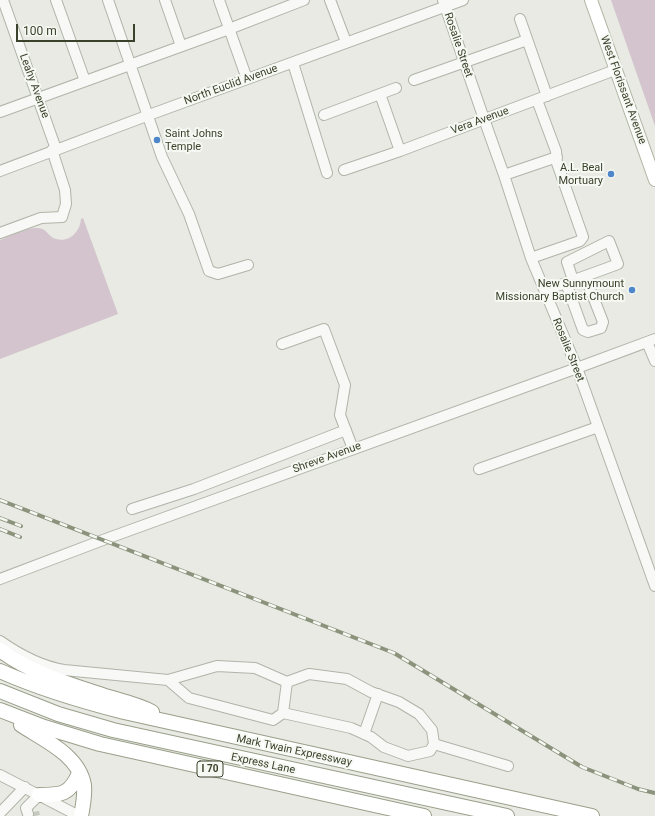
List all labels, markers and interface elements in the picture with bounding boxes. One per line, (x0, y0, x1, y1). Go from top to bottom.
street label: Rosalie Street (441, 11, 475, 79)
scale bar (18, 16, 137, 42)
text: 100 m (23, 24, 57, 38)
street label: West Florissant Avenue (597, 34, 649, 146)
street label: Leahy Avenue (16, 52, 52, 120)
street label: North Euclid Avenue (182, 62, 280, 108)
street label: Vera Avenue (449, 104, 511, 138)
place label: Saint Johns Temple (165, 127, 223, 153)
marker: Saint Johns Temple (152, 135, 162, 145)
place label: A.L. Beal Mortuary (558, 161, 603, 187)
marker: A.L. Beal Mortuary (606, 169, 616, 179)
place label: New Sunnymount Missionary Baptist Church (496, 277, 624, 303)
marker: New Sunnymount Missionary Baptist Church (627, 285, 637, 295)
street label: Rosalie Street (549, 316, 587, 384)
street label: Shreve Avenue (291, 440, 363, 476)
street label: Mark Twain Expressway (235, 732, 353, 770)
street label: Express Lane (230, 751, 296, 777)
road number: I 70 (197, 761, 223, 777)

